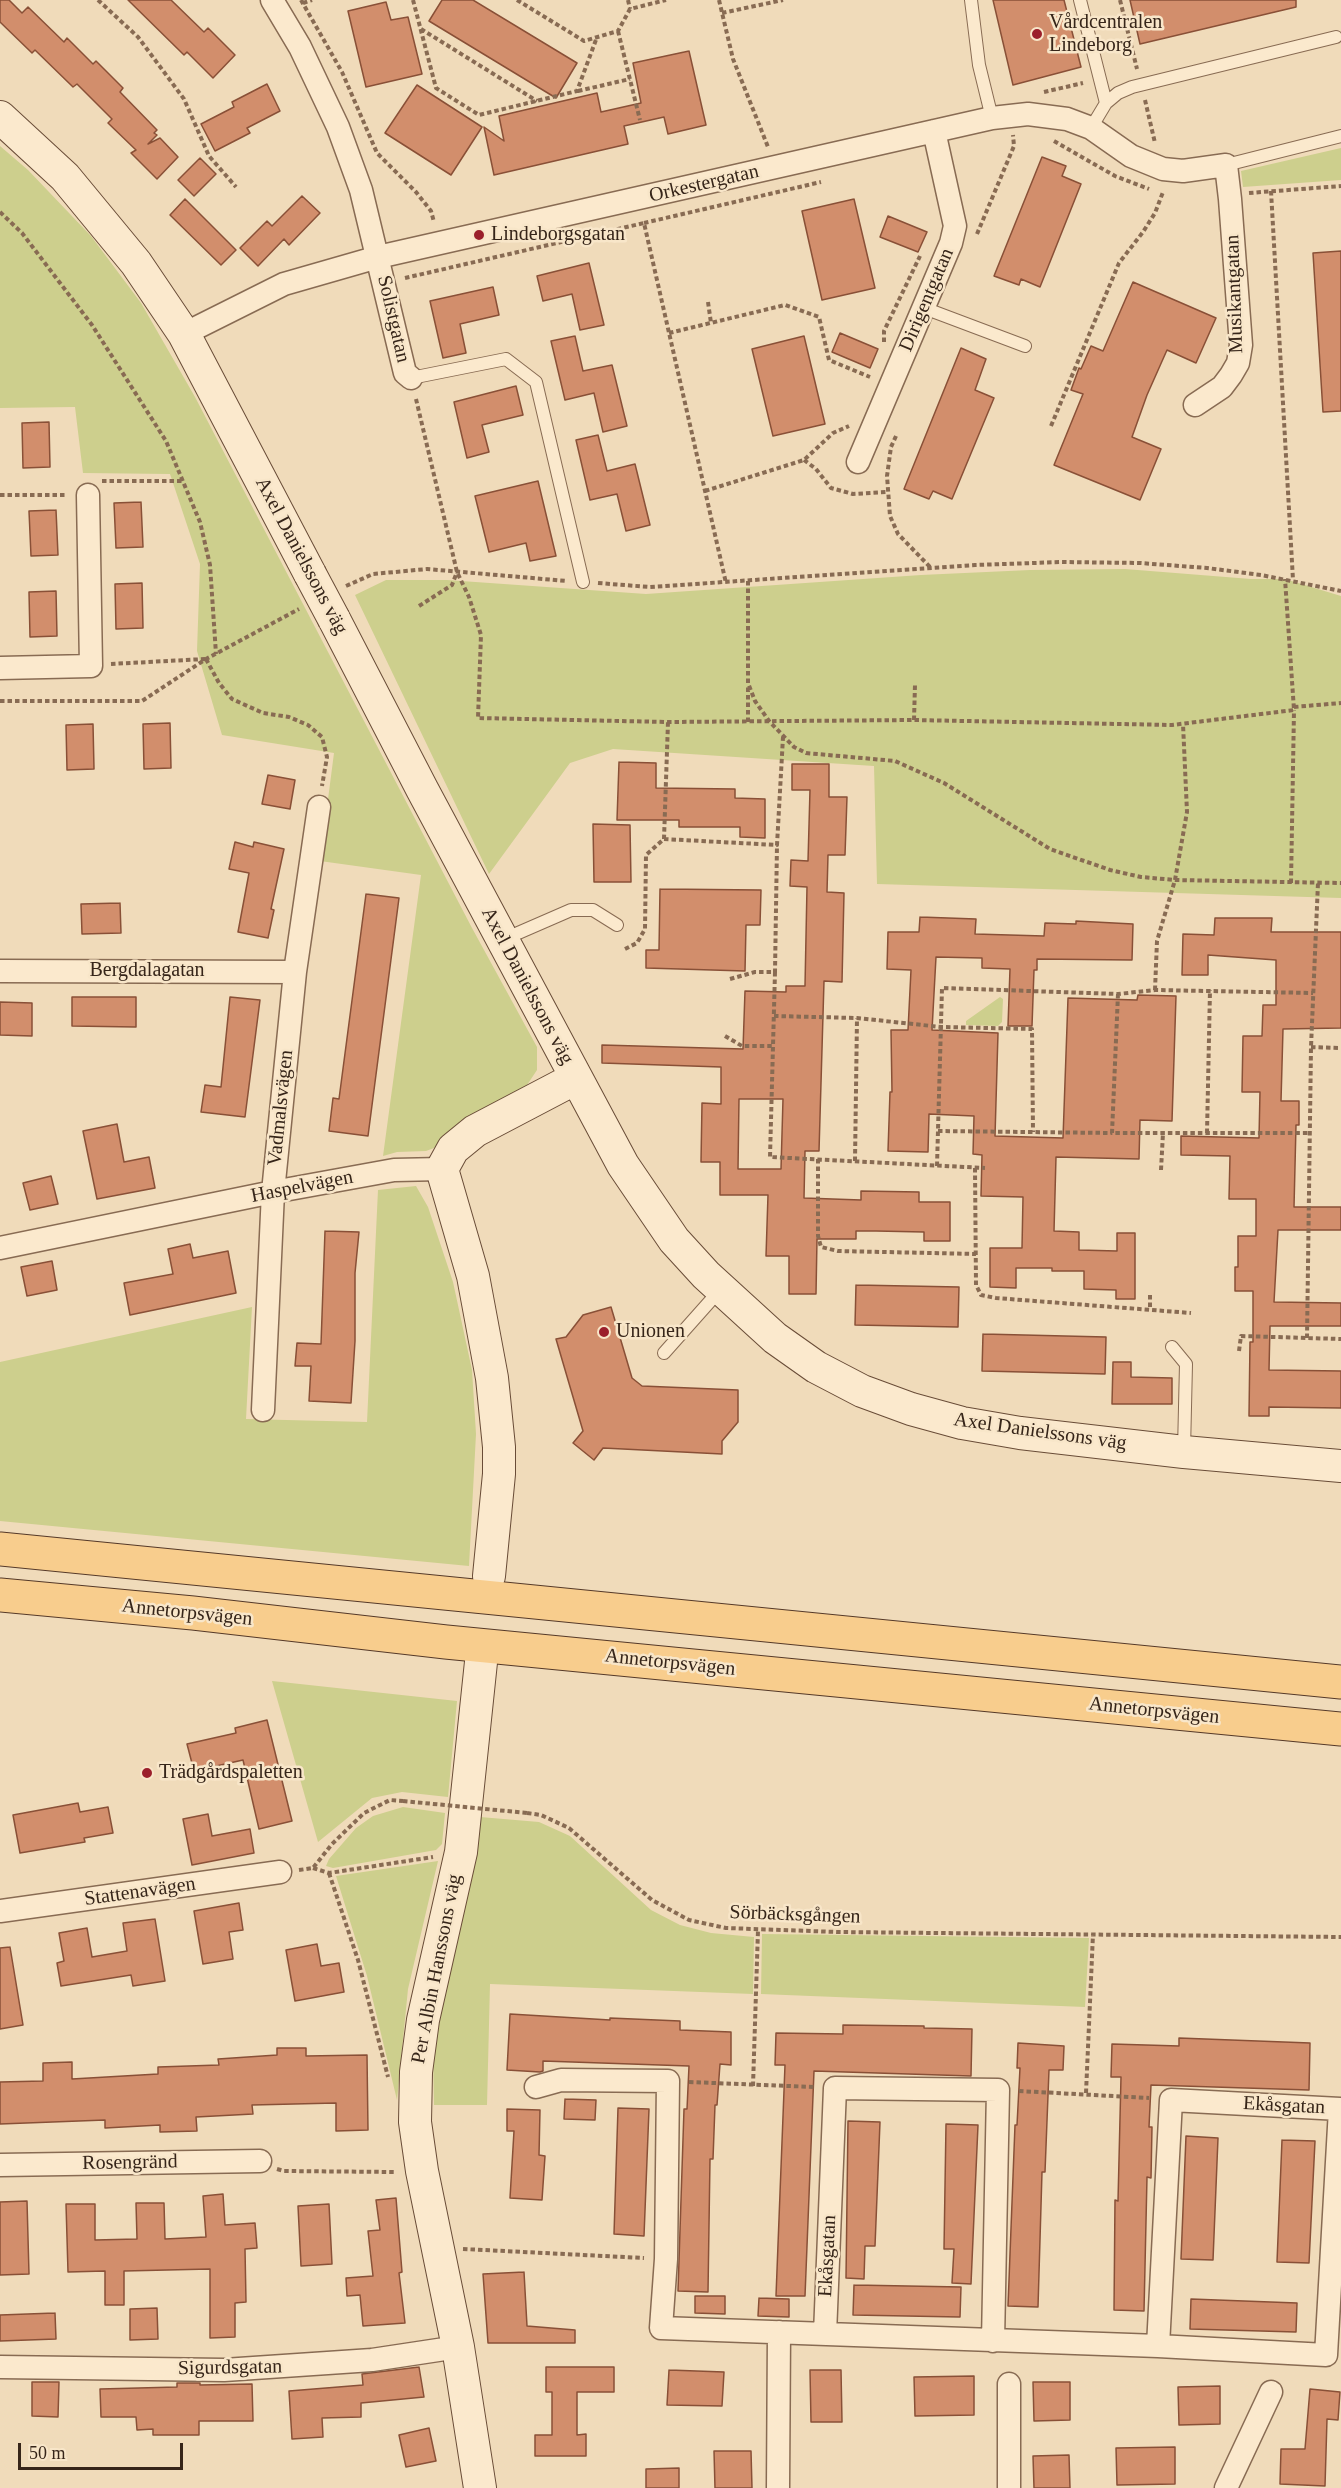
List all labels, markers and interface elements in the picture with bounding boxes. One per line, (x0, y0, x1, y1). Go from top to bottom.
place label: Vårdcentralen Lindeborg (1049, 11, 1162, 58)
marker: Vårdcentralen Lindeborg (1030, 27, 1044, 41)
street label: Orkestergatan (647, 160, 761, 208)
place label: Lindeborgsgatan (491, 223, 625, 247)
marker: Lindeborgsgatan (472, 228, 486, 242)
street label: Musikantgatan (1221, 234, 1249, 354)
street label: Dirigentgatan (894, 245, 960, 355)
street label: Solistgatan (371, 273, 415, 365)
street label: Axel Danielssons väg (249, 473, 353, 639)
street label: Axel Danielssons väg (475, 903, 579, 1069)
street label: Bergdalagatan (89, 959, 205, 983)
street label: Vadmalsvägen (263, 1049, 299, 1167)
street label: Haspelvägen (249, 1165, 355, 1209)
place label: Unionen (616, 1320, 685, 1344)
marker: Unionen (597, 1325, 611, 1339)
street label: Axel Danielssons väg (952, 1408, 1128, 1456)
street label: Annetorpsvägen (121, 1594, 253, 1632)
street label: Annetorpsvägen (604, 1644, 736, 1682)
street label: Annetorpsvägen (1088, 1692, 1220, 1730)
place label: Trädgårdspaletten (159, 1761, 303, 1785)
marker: Trädgårdspaletten (140, 1766, 154, 1780)
street label: Stattenavägen (83, 1872, 197, 1912)
street label: Per Albin Hanssons väg (407, 1872, 467, 2066)
street label: Sörbäcksgången (729, 1901, 861, 1929)
street label: Ekåsgatan (1242, 2092, 1326, 2120)
street label: Rosengränd (82, 2150, 178, 2176)
street label: Ekåsgatan (814, 2214, 842, 2298)
street label: Sigurdsgatan (178, 2355, 282, 2381)
scale bar (21, 2431, 186, 2469)
text: 50 m (29, 2443, 66, 2463)

